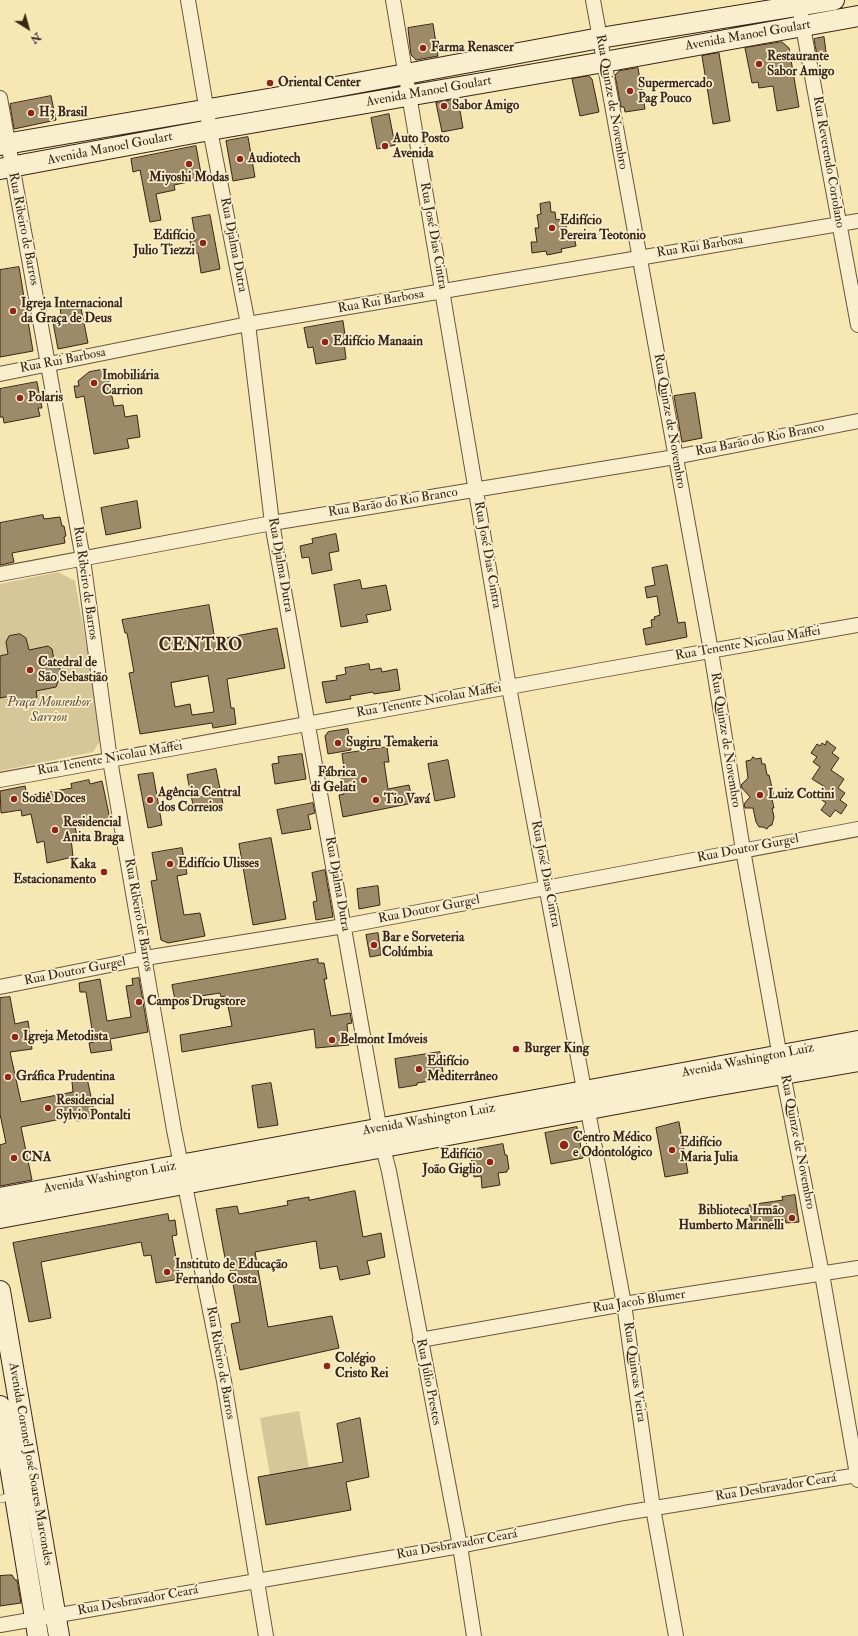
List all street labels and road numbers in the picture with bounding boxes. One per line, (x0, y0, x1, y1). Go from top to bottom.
street label: Avenida Manoel Goulart (684, 17, 812, 55)
street label: Rua Quinze de Novembro (591, 33, 631, 171)
street label: Avenida Manoel Goulart (365, 73, 493, 111)
street label: Rua Reverendo Coriolano (809, 95, 847, 229)
street label: Avenida Manoel Goulart (46, 129, 174, 169)
street label: Rua Ribeiro de Barros (4, 171, 42, 287)
street label: Rua José Dias Cintra (416, 181, 450, 291)
street label: Rua Djalma Dutra (216, 196, 250, 294)
street label: Rua Rui Barbosa (656, 232, 744, 262)
street label: Rua Rui Barbosa (337, 287, 425, 317)
street label: Rua Rui Barbosa (19, 345, 107, 377)
street label: Rua Quinze de Novembro (649, 352, 689, 490)
street label: Rua Barão do Rio Branco (694, 420, 826, 460)
street label: Rua Barão do Rio Branco (327, 485, 459, 521)
street label: Rua José Dias Cintra (470, 500, 504, 610)
street label: Rua Djalma Dutra (264, 516, 296, 614)
street label: Rua Ribeiro de Barros (69, 525, 101, 641)
street label: Rua Tenente Nicolau Maffei (674, 624, 822, 664)
street label: Rua Quinze de Novembro (707, 671, 743, 809)
street label: Rua Tenente Nicolau Maffei (355, 681, 503, 721)
street label: Rua Tenente Nicolau Maffei (36, 739, 184, 779)
street label: Rua José Dias Cintra (527, 819, 563, 929)
street label: Rua Doutor Gurgel (696, 832, 800, 866)
street label: Rua Djalma Dutra (321, 835, 353, 933)
street label: Rua Ribeiro de Barros (120, 857, 156, 973)
street label: Rua Doutor Gurgel (377, 893, 481, 927)
street label: Rua Doutor Gurgel (23, 955, 127, 989)
street label: Avenida Washington Luiz (681, 1041, 815, 1081)
street label: Rua Quinze de Novembro (776, 1073, 818, 1211)
street label: Avenida Washington Luiz (361, 1101, 497, 1139)
street label: Avenida Washington Luiz (42, 1159, 178, 1197)
street label: Rua Jacob Blumer (592, 1287, 686, 1317)
street label: Rua Ribeiro de Barros (202, 1305, 238, 1421)
street label: Rua Quincas Vieira (619, 1321, 649, 1423)
street label: Rua Júlio Prestes (412, 1337, 444, 1427)
street label: Avenida Coronel José Soares Marcondes (4, 1361, 56, 1567)
street label: Rua Desbravador Ceará (714, 1471, 838, 1505)
street label: Rua Desbravador Ceará (395, 1527, 519, 1563)
street label: Rua Desbravador Ceará (76, 1583, 200, 1619)

